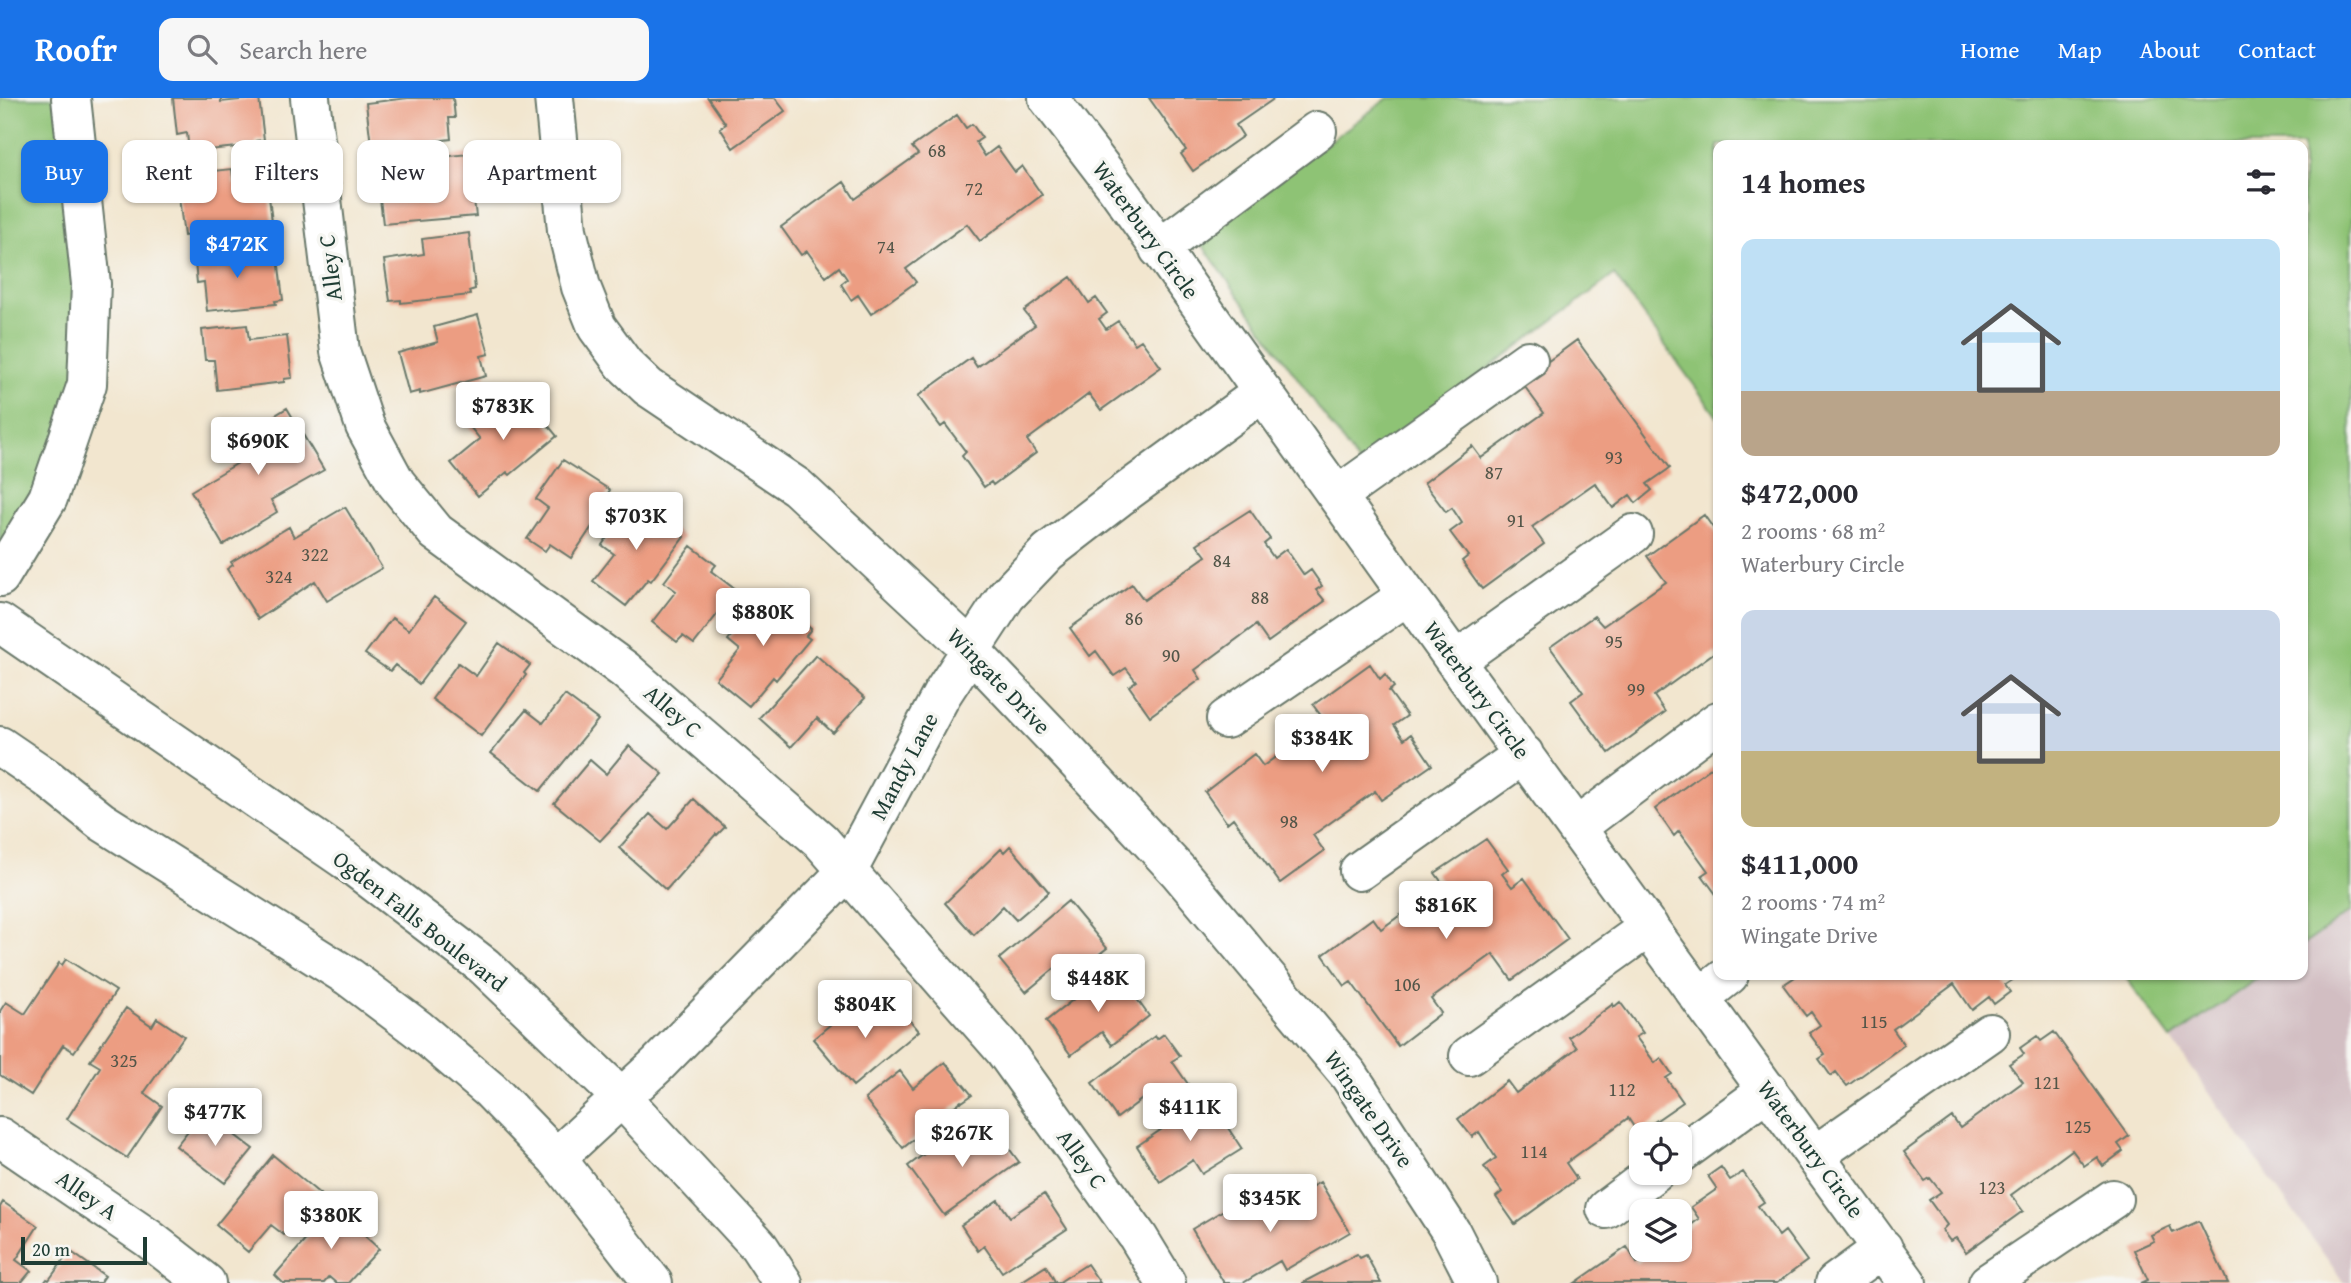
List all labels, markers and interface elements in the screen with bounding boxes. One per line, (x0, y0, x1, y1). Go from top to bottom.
search box (159, 18, 649, 81)
text: Roofr (35, 25, 117, 73)
icon: search (183, 30, 221, 68)
text: Search here (239, 30, 368, 69)
text: Home (1961, 32, 2020, 67)
text: Map (2058, 32, 2102, 67)
text: About (2140, 32, 2200, 67)
text: Contact (2238, 32, 2316, 67)
house number: 68 (928, 136, 946, 164)
chip: Buy (21, 140, 108, 203)
chip: Rent (122, 140, 217, 203)
chip: Filters (231, 140, 343, 203)
chip: New (357, 140, 449, 203)
chip: Apartment (463, 140, 621, 203)
street label: Waterbury Circle (1085, 154, 1208, 306)
text: 14 homes (1741, 160, 1866, 204)
icon: filters (2242, 163, 2280, 201)
house number: 72 (965, 174, 983, 202)
pin: $472K (188, 220, 286, 280)
text: $472K (206, 226, 268, 259)
house number: 74 (877, 232, 895, 260)
street label: Alley C (309, 233, 350, 303)
icon: home (1948, 285, 2074, 411)
pin: $783K (454, 382, 552, 442)
text: $783K (472, 388, 534, 421)
pin: $690K (209, 418, 307, 477)
text: $690K (227, 423, 289, 456)
house number: 93 (1605, 443, 1623, 471)
house number: 87 (1485, 458, 1503, 486)
text: $472,000 (1741, 470, 1858, 514)
pin: $703K (587, 492, 685, 552)
text: $703K (605, 498, 667, 531)
house number: 91 (1507, 506, 1525, 534)
text: 2 rooms · 68 m² (1741, 514, 1885, 547)
house number: 322 (301, 540, 329, 568)
house number: 84 (1213, 546, 1231, 574)
text: Waterbury Circle (1741, 547, 1904, 580)
house number: 324 (265, 562, 293, 590)
house number: 88 (1251, 583, 1269, 611)
pin: $880K (714, 588, 812, 648)
text: $880K (732, 594, 794, 627)
house number: 86 (1125, 604, 1143, 632)
street label: Waterbury Circle (1416, 614, 1539, 766)
street label: Wingate Drive (940, 620, 1059, 741)
house number: 95 (1605, 627, 1623, 655)
house number: 90 (1162, 641, 1180, 669)
icon: home (1948, 656, 2074, 782)
house number: 99 (1627, 675, 1645, 703)
street label: Alley C (637, 676, 709, 745)
street label: Mandy Lane (861, 706, 946, 825)
pin: $384K (1273, 714, 1371, 774)
text: $384K (1291, 720, 1353, 753)
house number: 98 (1280, 807, 1298, 835)
text: $411,000 (1741, 841, 1858, 885)
street label: Ogden Falls Boulevard (326, 842, 515, 1000)
pin: $816K (1397, 882, 1495, 941)
text: 2 rooms · 74 m² (1741, 885, 1885, 918)
text: $816K (1415, 887, 1477, 920)
text: Wingate Drive (1741, 918, 1878, 951)
pin: $448K (1049, 954, 1147, 1014)
text: $448K (1067, 960, 1129, 993)
house number: 106 (1393, 970, 1421, 998)
pin: $804K (816, 981, 914, 1040)
text: $804K (834, 986, 896, 1019)
house number: 115 (1860, 1007, 1888, 1035)
street label: Wingate Drive (1317, 1043, 1422, 1174)
house number: 325 (110, 1046, 138, 1074)
house number: 121 (2033, 1068, 2061, 1096)
street label: Waterbury Circle (1750, 1073, 1873, 1225)
house number: 112 (1608, 1075, 1636, 1103)
pin: $411K (1141, 1084, 1239, 1143)
pin: $477K (166, 1088, 264, 1148)
text: $411K (1159, 1089, 1221, 1122)
text: $477K (184, 1094, 246, 1127)
pin: $267K (913, 1110, 1011, 1169)
house number: 125 (2064, 1112, 2092, 1140)
text: $267K (931, 1115, 993, 1148)
street label: Alley C (1049, 1122, 1115, 1195)
map controls (1629, 1122, 1692, 1262)
button: locate (1629, 1122, 1692, 1185)
house number: 114 (1520, 1137, 1548, 1165)
street label: Alley A (50, 1162, 125, 1228)
house number: 123 (1978, 1173, 2006, 1201)
pin: $345K (1221, 1174, 1319, 1234)
text: $345K (1239, 1180, 1301, 1213)
pin: $380K (282, 1192, 380, 1251)
text: $380K (300, 1197, 362, 1230)
button: layers (1629, 1199, 1692, 1262)
scale bar (21, 1234, 147, 1266)
text: 20 m (32, 1235, 70, 1263)

